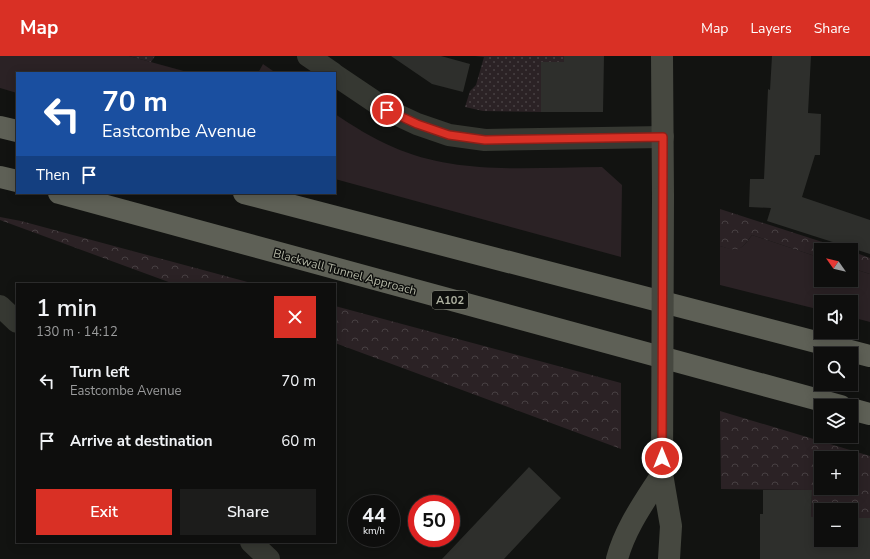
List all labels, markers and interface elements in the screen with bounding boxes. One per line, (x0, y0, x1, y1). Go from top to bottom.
text: Map (20, 15, 58, 41)
text: Map (701, 19, 728, 38)
text: Layers (750, 19, 792, 38)
text: Share (814, 19, 850, 38)
text: 70 m (102, 83, 168, 121)
icon: left (36, 88, 88, 140)
pin (370, 93, 404, 127)
icon: arrive (376, 99, 398, 121)
text: Eastcombe Avenue (102, 119, 256, 143)
icon: arrive (78, 164, 100, 186)
text: Then (36, 165, 70, 185)
north arrow (814, 243, 858, 287)
map controls (814, 243, 858, 547)
street label: Blackwall Tunnel Approach (271, 245, 419, 299)
road number: A102 (432, 291, 468, 309)
text: 1 min (36, 292, 97, 324)
button: sound (814, 295, 858, 339)
button: close (274, 296, 316, 338)
text: 130 m · 14:12 (36, 323, 118, 341)
button: search (814, 347, 858, 391)
text: Turn left (70, 362, 129, 382)
icon: left (36, 370, 58, 392)
text: 70 m (281, 371, 316, 391)
text: Eastcombe Avenue (70, 382, 181, 400)
button: layers (814, 399, 858, 443)
icon: arrive (36, 430, 58, 452)
text: Arrive at destination (70, 431, 213, 451)
text: 60 m (281, 431, 316, 451)
position arrow (641, 437, 683, 479)
button: + (814, 451, 858, 495)
button: Exit (36, 489, 172, 535)
button: Share (180, 489, 316, 535)
speed limit sign: 50 (408, 495, 460, 547)
text: 44 (362, 502, 386, 529)
button: − (814, 503, 858, 547)
text: km/h (363, 524, 385, 538)

